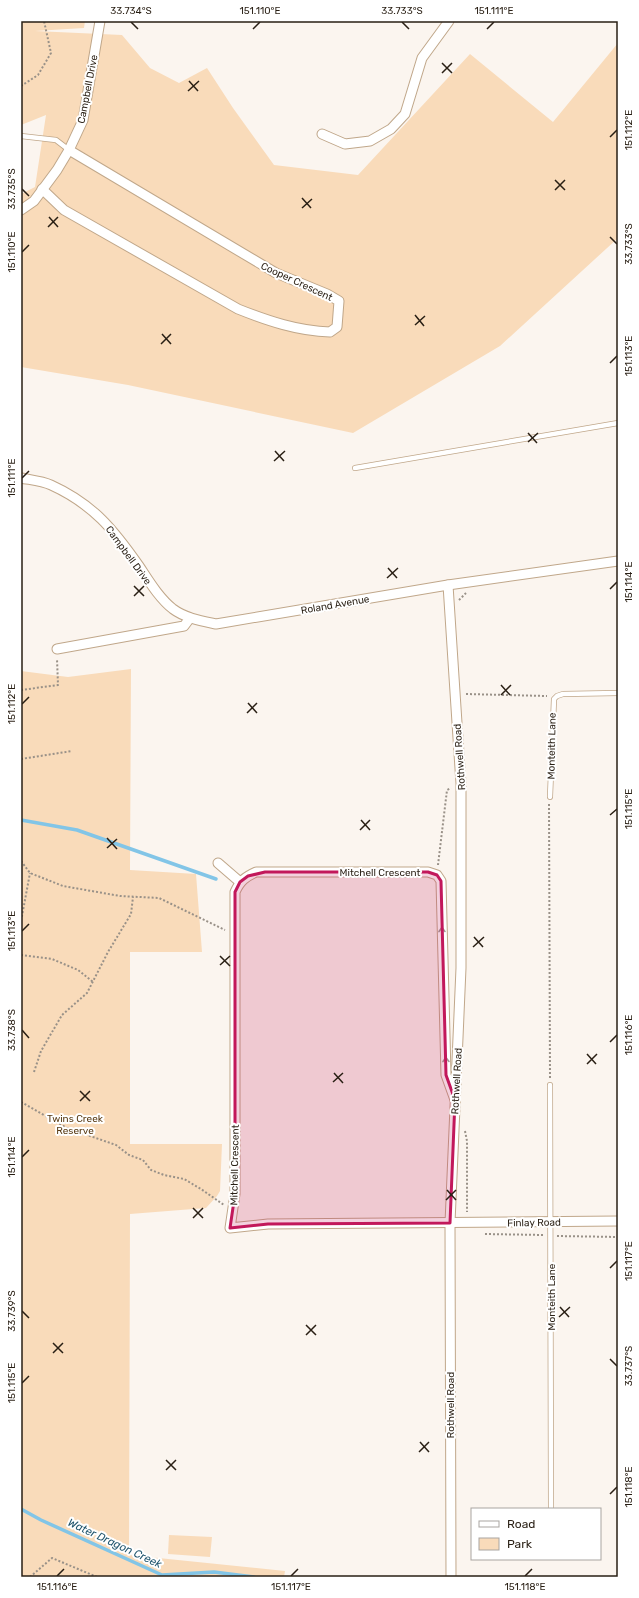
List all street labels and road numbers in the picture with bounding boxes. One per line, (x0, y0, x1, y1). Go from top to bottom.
street label: Campbell Drive (75, 53, 101, 125)
street label: Cooper Crescent (259, 260, 334, 304)
street label: Campbell Drive (103, 524, 154, 588)
street label: Roland Avenue (300, 593, 371, 617)
street label: Monteith Lane (545, 712, 559, 780)
street label: Rothwell Road (452, 723, 468, 791)
street label: Mitchell Crescent (340, 867, 421, 879)
street label: Rothwell Road (449, 1047, 465, 1115)
street label: Mitchell Crescent (228, 1124, 242, 1206)
street label: Finlay Road (507, 1217, 561, 1229)
street label: Monteith Lane (546, 1263, 558, 1330)
street label: Rothwell Road (445, 1372, 457, 1438)

